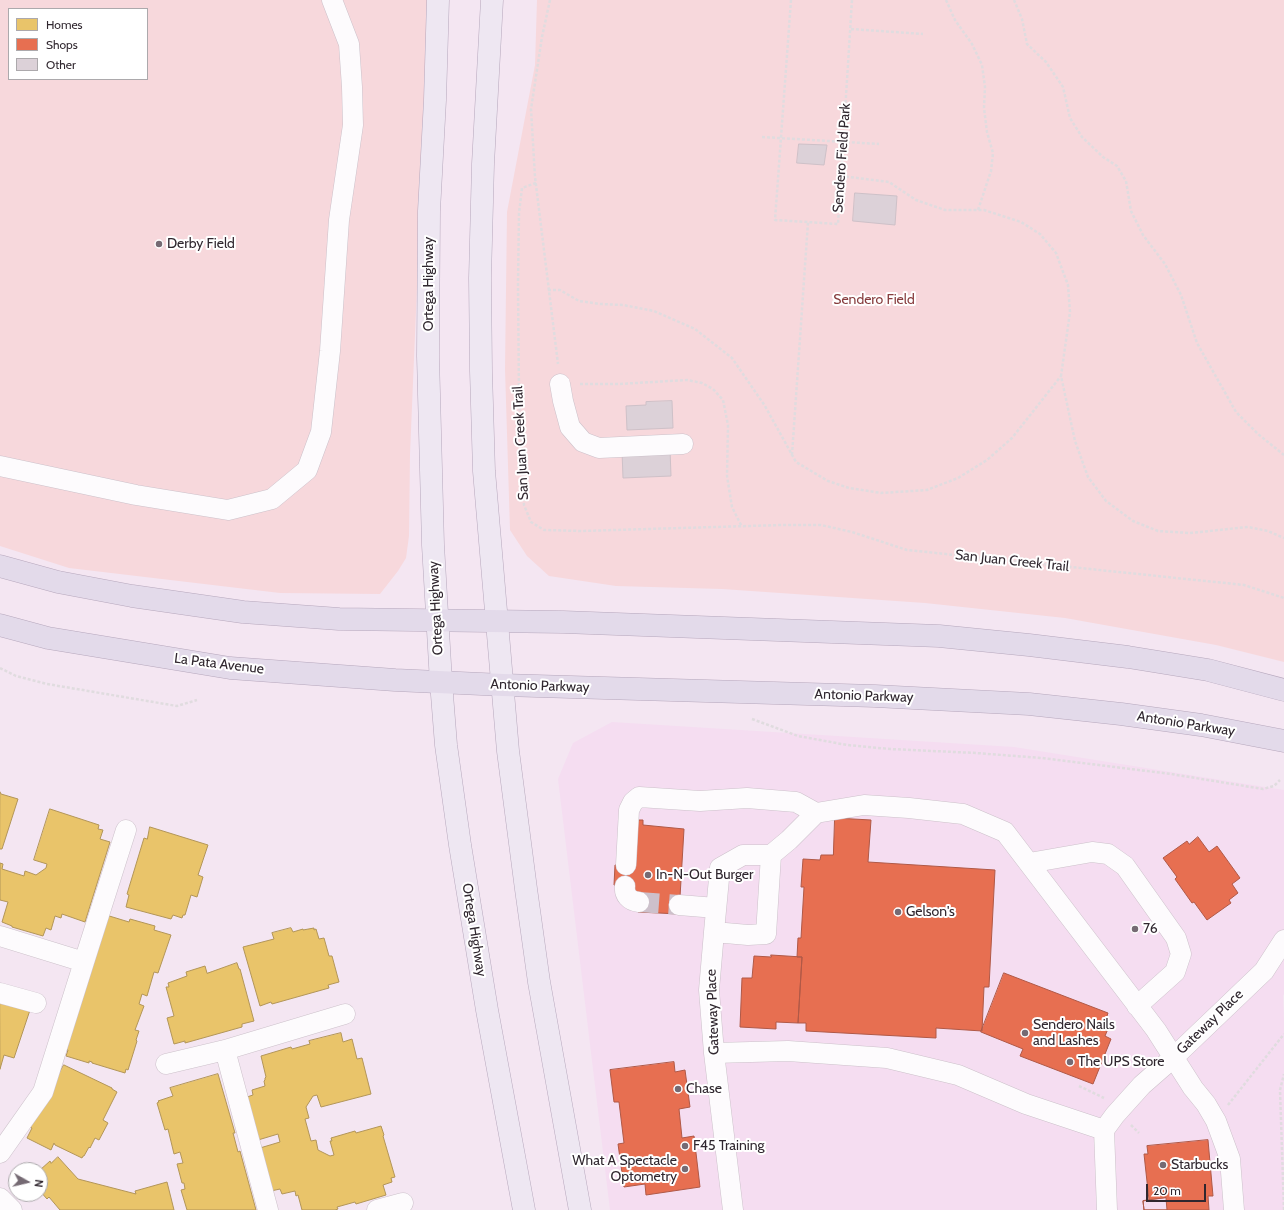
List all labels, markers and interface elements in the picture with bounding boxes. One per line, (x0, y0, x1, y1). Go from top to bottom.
legend (8, 8, 148, 80)
text: Homes (46, 17, 83, 32)
text: Shops (46, 37, 78, 52)
text: Other (46, 57, 76, 72)
street label: Sendero Field Park (830, 103, 854, 213)
place label: Derby Field (167, 236, 235, 252)
street label: Ortega Highway (421, 237, 437, 331)
marker: Derby Field (154, 239, 164, 249)
park label: Sendero Field (833, 292, 915, 308)
street label: San Juan Creek Trail (510, 385, 532, 501)
street label: San Juan Creek Trail (954, 547, 1070, 575)
street label: Ortega Highway (425, 560, 447, 656)
street label: La Pata Avenue (173, 650, 265, 678)
street label: Antonio Parkway (490, 676, 590, 696)
street label: Antonio Parkway (814, 686, 914, 706)
street label: Antonio Parkway (1136, 708, 1236, 740)
place label: In-N-Out Burger (656, 867, 753, 883)
marker: In-N-Out Burger (643, 870, 653, 880)
street label: Ortega Highway (458, 882, 490, 978)
place label: Gelson's (906, 904, 955, 920)
marker: Gelson's (893, 907, 903, 917)
place label: 76 (1143, 921, 1158, 937)
marker: 76 (1130, 924, 1140, 934)
street label: Gateway Place (703, 969, 723, 1055)
street label: Gateway Place (1173, 986, 1247, 1058)
place label: Sendero Nails and Lashes (1033, 1017, 1115, 1050)
marker: Sendero Nails and Lashes (1020, 1028, 1030, 1038)
place label: The UPS Store (1078, 1054, 1164, 1070)
marker: The UPS Store (1065, 1057, 1075, 1067)
place label: Chase (686, 1081, 722, 1097)
marker: Chase (673, 1084, 683, 1094)
place label: F45 Training (693, 1138, 765, 1154)
marker: F45 Training (680, 1141, 690, 1151)
place label: What A Spectacle Optometry (572, 1153, 677, 1186)
place label: Starbucks (1171, 1157, 1228, 1173)
marker: Starbucks (1158, 1160, 1168, 1170)
north arrow (8, 1162, 48, 1202)
marker: What A Spectacle Optometry (680, 1164, 690, 1174)
scale bar (1148, 1176, 1208, 1202)
text: N (31, 1179, 46, 1188)
text: 20 m (1153, 1183, 1181, 1198)

